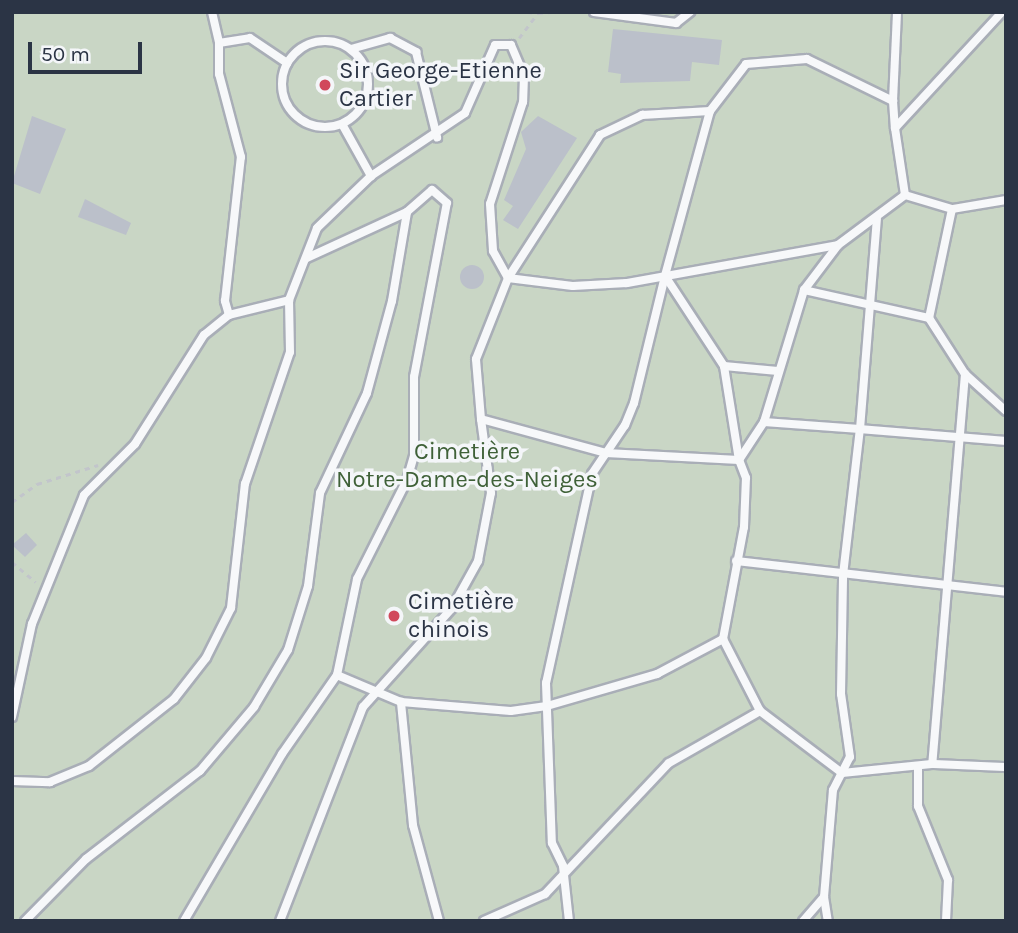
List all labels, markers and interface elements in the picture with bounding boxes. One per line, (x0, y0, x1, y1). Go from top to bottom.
scale bar (32, 28, 145, 72)
text: 50 m (41, 42, 90, 66)
place label: Sir George-Etienne Cartier (339, 57, 542, 113)
marker: Sir George-Etienne Cartier (317, 77, 333, 93)
park label: Cimetière Notre-Dame-des-Neiges (336, 438, 598, 494)
place label: Cimetière chinois (408, 588, 514, 644)
marker: Cimetière chinois (386, 608, 402, 624)

